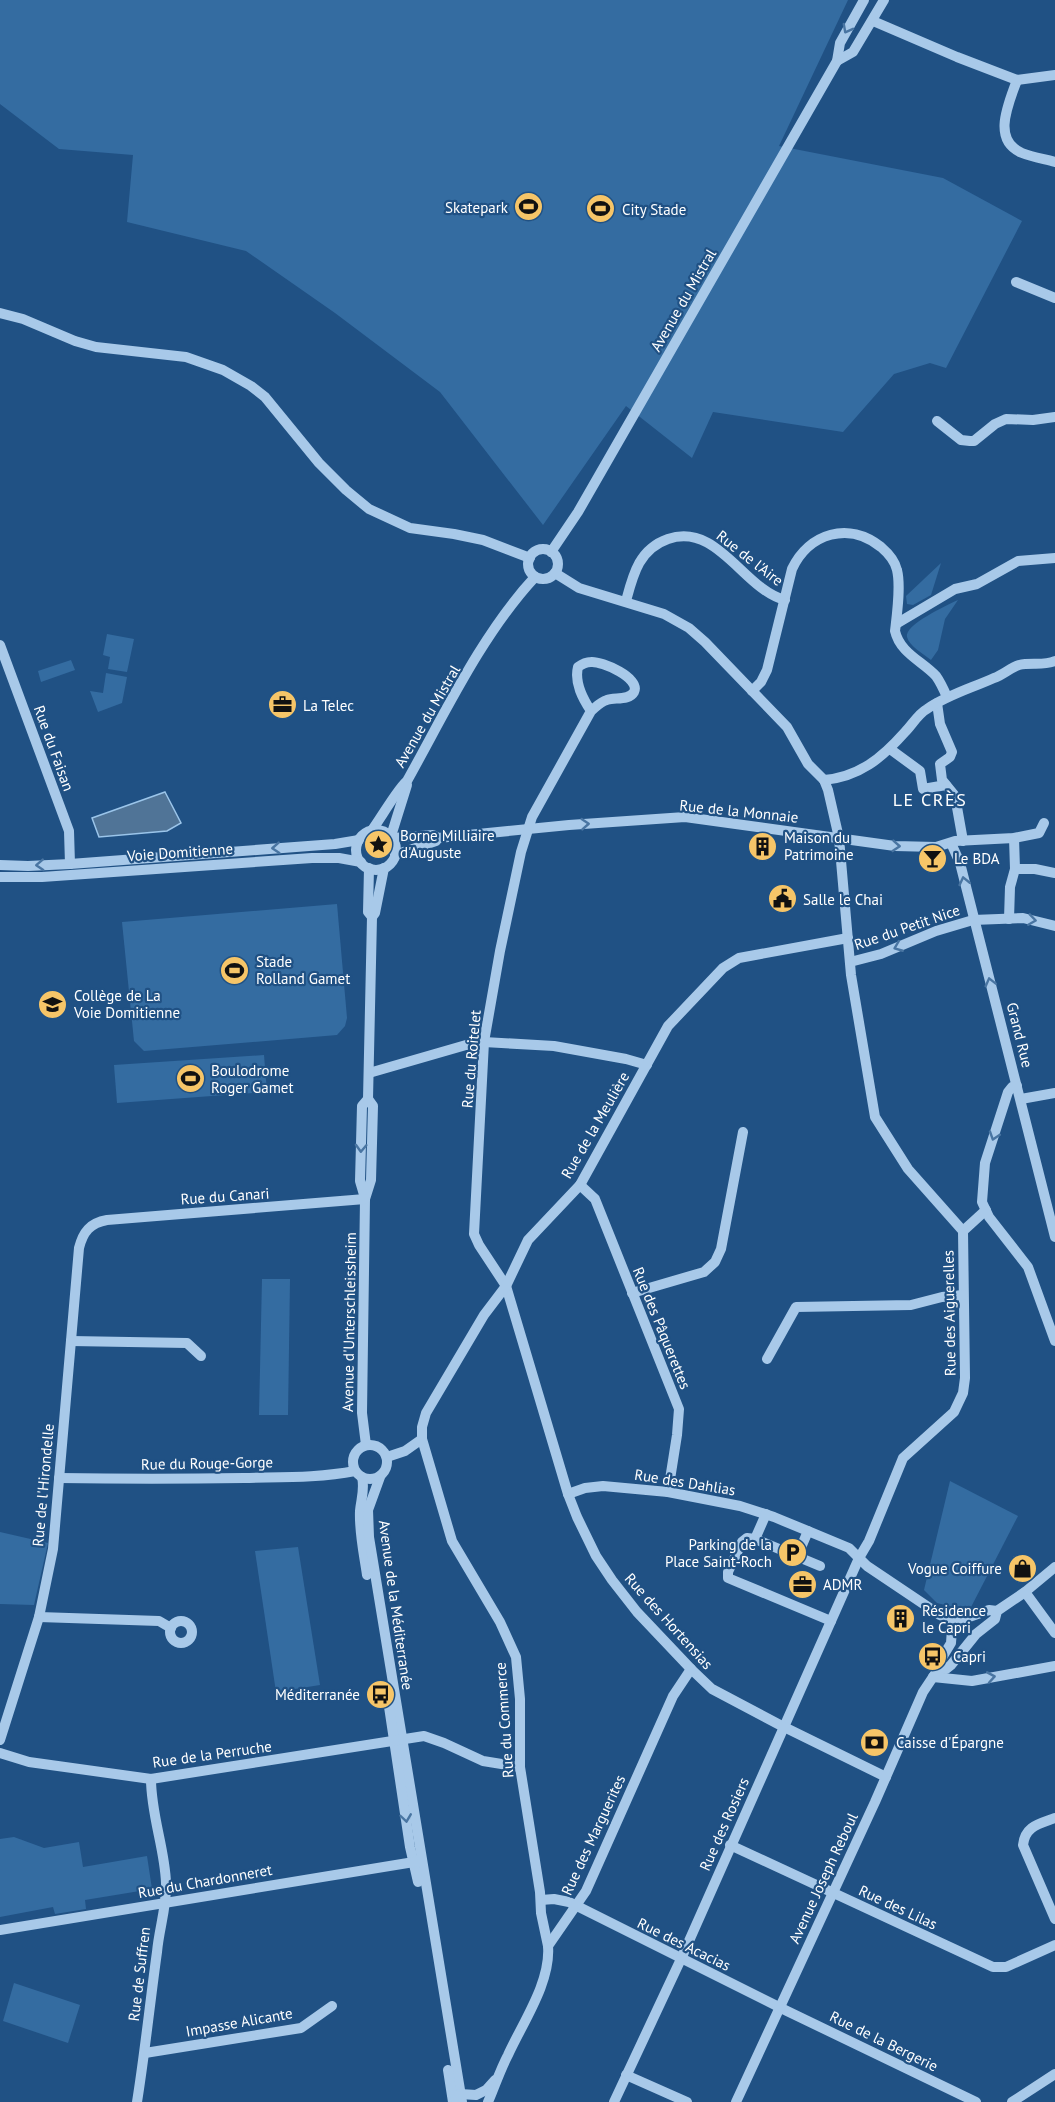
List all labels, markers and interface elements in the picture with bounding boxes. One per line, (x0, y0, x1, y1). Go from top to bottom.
one-way arrow (843, 23, 854, 34)
sports icon: Skatepark (513, 191, 545, 223)
sports icon: City Stade (585, 193, 617, 225)
place label: Skatepark (445, 198, 509, 217)
place label: City Stade (622, 200, 686, 219)
street label: Avenue du Mistral (646, 245, 720, 355)
street label: Rue de l'Aire (713, 526, 787, 590)
street label: Avenue du Mistral (390, 661, 464, 771)
office icon: La Telec (266, 689, 298, 721)
place label: La Telec (303, 696, 354, 715)
street label: Rue du Faisan (30, 703, 78, 793)
district label: LE CRÈS (893, 788, 967, 811)
street label: Rue de la Monnaie (679, 795, 799, 827)
one-way arrow (581, 818, 590, 831)
place label: Borne Milliaire d'Auguste (400, 826, 495, 862)
place icon: Borne Milliaire d'Auguste (363, 828, 395, 860)
place label: Maison du Patrimoine (784, 828, 854, 864)
building icon: Maison du Patrimoine (747, 830, 779, 862)
street label: Voie Domitienne (125, 839, 234, 865)
one-way arrow (892, 839, 901, 852)
one-way arrow (272, 842, 281, 855)
bar icon: Le BDA (917, 842, 949, 874)
place label: Le BDA (954, 849, 1000, 868)
one-way arrow (35, 859, 44, 872)
one-way arrow (958, 876, 971, 886)
public building icon: Salle le Chai (766, 883, 798, 915)
place label: Salle le Chai (803, 890, 883, 909)
street label: Rue du Petit Nice (852, 900, 962, 954)
one-way arrow (1028, 913, 1037, 925)
one-way arrow (894, 940, 905, 952)
place label: Stade Rolland Gamet (256, 952, 350, 988)
sports icon: Stade Rolland Gamet (219, 954, 251, 986)
one-way arrow (985, 977, 998, 987)
place label: Collège de La Voie Domitienne (73, 986, 180, 1022)
school or university icon: Collège de La Voie Domitienne (37, 988, 69, 1020)
street label: Grand Rue (1003, 1000, 1037, 1070)
street label: Rue du Roitelet (457, 1009, 485, 1109)
place label: Boulodrome Roger Gamet (211, 1061, 294, 1097)
sports icon: Boulodrome Roger Gamet (174, 1063, 206, 1095)
street label: Rue de la Meulière (557, 1068, 633, 1182)
one-way arrow (988, 1130, 1001, 1141)
one-way arrow (355, 1144, 367, 1153)
street label: Rue du Canari (180, 1183, 270, 1209)
street label: Avenue d'Unterschleissheim (338, 1232, 360, 1412)
street label: Rue des Aiguerelles (938, 1250, 960, 1376)
street label: Rue des Pâquerettes (629, 1264, 695, 1392)
street label: Rue de l'Hirondelle (28, 1423, 58, 1547)
street label: Rue du Rouge-Gorge (141, 1452, 273, 1474)
street label: Rue des Dahlias (633, 1465, 737, 1499)
street label: Avenue de la Méditerranée (375, 1519, 417, 1691)
place label: Parking de la Place Saint-Roch (665, 1535, 772, 1571)
parking icon: Parking de la Place Saint-Roch (777, 1537, 809, 1569)
shop icon: Vogue Coiffure (1007, 1552, 1039, 1584)
place label: Vogue Coiffure (907, 1559, 1002, 1578)
office icon: ADMR (786, 1568, 818, 1600)
street label: Rue des Hortensias (621, 1569, 717, 1673)
place label: ADMR (823, 1575, 862, 1594)
place label: Résidence le Capri (922, 1601, 986, 1637)
building icon: Résidence le Capri (885, 1603, 917, 1635)
bus stop icon: Capri (916, 1640, 948, 1672)
place label: Capri (953, 1647, 986, 1666)
street label: Rue du Commerce (490, 1662, 518, 1778)
one-way arrow (986, 1672, 996, 1684)
bus stop icon: Méditerranée (365, 1678, 397, 1710)
place label: Méditerranée (275, 1685, 360, 1704)
bank icon: Caisse d'Épargne (859, 1726, 891, 1758)
place label: Caisse d'Épargne (896, 1733, 1004, 1752)
street label: Rue de la Perruche (151, 1736, 273, 1772)
street label: Rue des Marguerites (557, 1772, 629, 1898)
street label: Rue des Rosiers (695, 1774, 753, 1874)
street label: Avenue Joseph Reboul (784, 1809, 862, 1946)
one-way arrow (399, 1814, 411, 1823)
street label: Rue du Chardonneret (136, 1860, 274, 1902)
street label: Rue des Lilas (856, 1881, 940, 1933)
street label: Rue des Acacias (634, 1913, 734, 1975)
street label: Rue de Suffren (124, 1926, 154, 2022)
street label: Impasse Alicante (184, 2003, 294, 2041)
street label: Rue de la Bergerie (827, 2007, 941, 2075)

